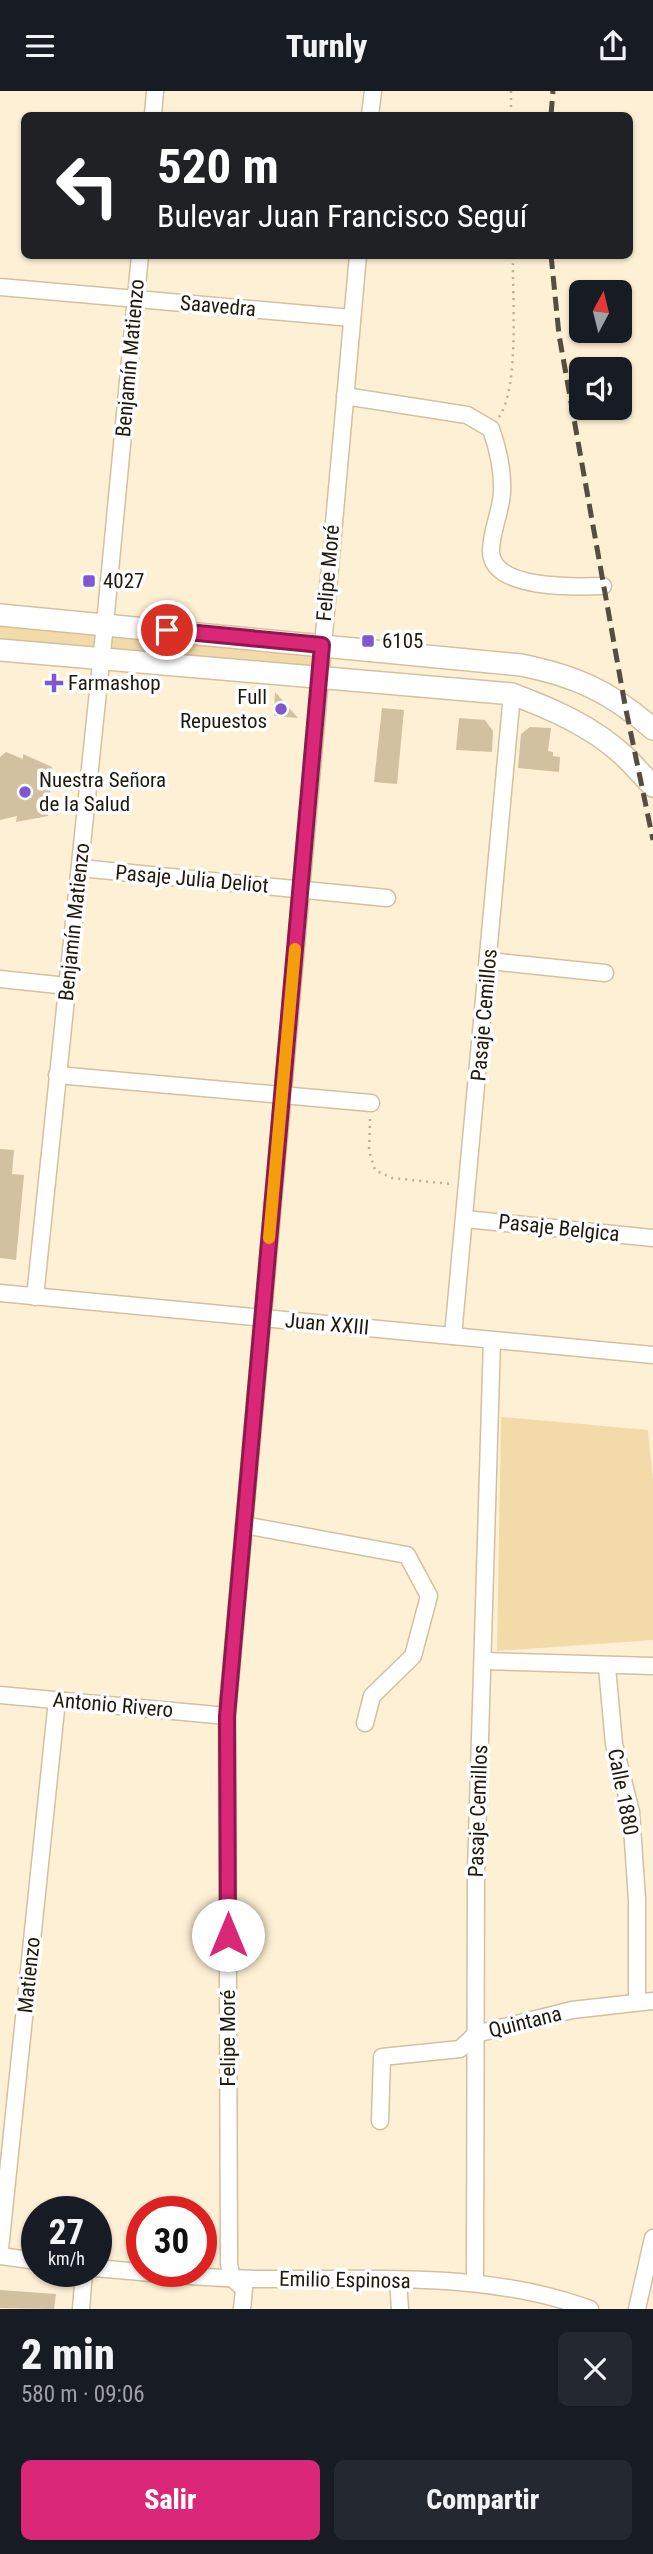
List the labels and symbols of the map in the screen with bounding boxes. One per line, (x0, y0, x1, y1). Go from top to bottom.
street label: Benjamín Matienzo (111, 278, 149, 438)
north arrow (569, 280, 632, 343)
street label: Saavedra (179, 291, 257, 321)
street label: Felipe Moré (312, 524, 344, 622)
place label: 4027 (103, 569, 144, 593)
marker: 4027 (81, 573, 97, 589)
pin (137, 600, 197, 660)
place label: 6105 (382, 629, 423, 653)
marker: 6105 (360, 633, 376, 649)
place label: Farmashop (68, 671, 161, 695)
marker: Farmashop (46, 675, 62, 691)
place label: Full Repuestos (180, 685, 267, 733)
marker: Full Repuestos (273, 701, 289, 717)
place label: Nuestra Señora de la Salud (39, 768, 166, 816)
marker: Nuestra Señora de la Salud (17, 784, 33, 800)
street label: Benjamín Matienzo (54, 842, 94, 1002)
street label: Pasaje Julia Deliot (114, 860, 270, 898)
street label: Pasaje Cemillos (466, 948, 502, 1082)
street label: Pasaje Belgica (497, 1210, 621, 1246)
street label: Juan XXIII (284, 1308, 370, 1340)
street label: Antonio Rivero (52, 1688, 174, 1722)
street label: Pasaje Cemillos (464, 1744, 492, 1878)
street label: Calle 1880 (603, 1747, 643, 1837)
position arrow (191, 1898, 265, 1972)
street label: Matienzo (13, 1936, 45, 2014)
street label: Felipe Moré (216, 1989, 240, 2086)
street label: Quintana (486, 2001, 564, 2043)
speed limit sign: 30 (126, 2196, 217, 2287)
street label: Emilio Espinosa (279, 2267, 411, 2293)

